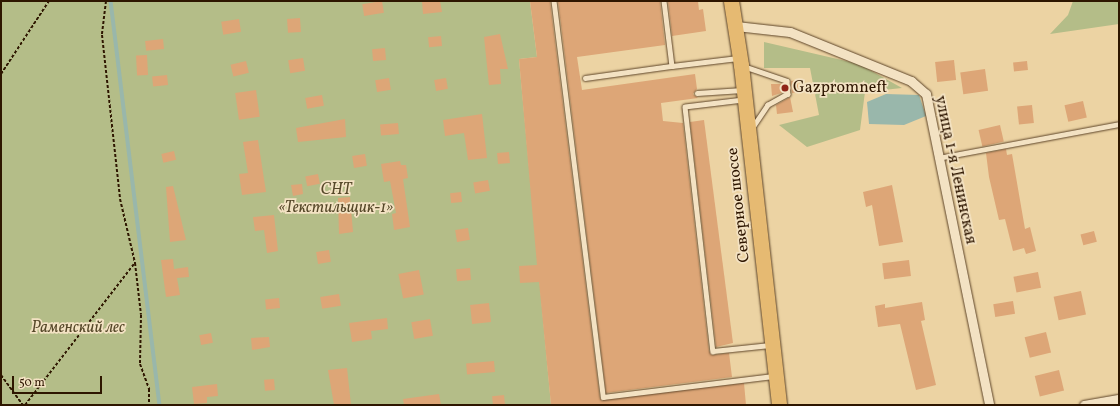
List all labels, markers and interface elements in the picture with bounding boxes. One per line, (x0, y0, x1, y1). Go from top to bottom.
place label: Gazpromneft (793, 78, 887, 98)
marker: Gazpromneft (780, 83, 790, 93)
street label: улица 1-я Ленинская (930, 94, 980, 246)
street label: Северное шоссе (723, 146, 755, 264)
park label: СНТ «Текстильщик-1» (279, 180, 393, 218)
park label: Раменский лес (31, 318, 125, 338)
scale bar (14, 368, 104, 394)
text: 50 m (19, 375, 45, 391)

